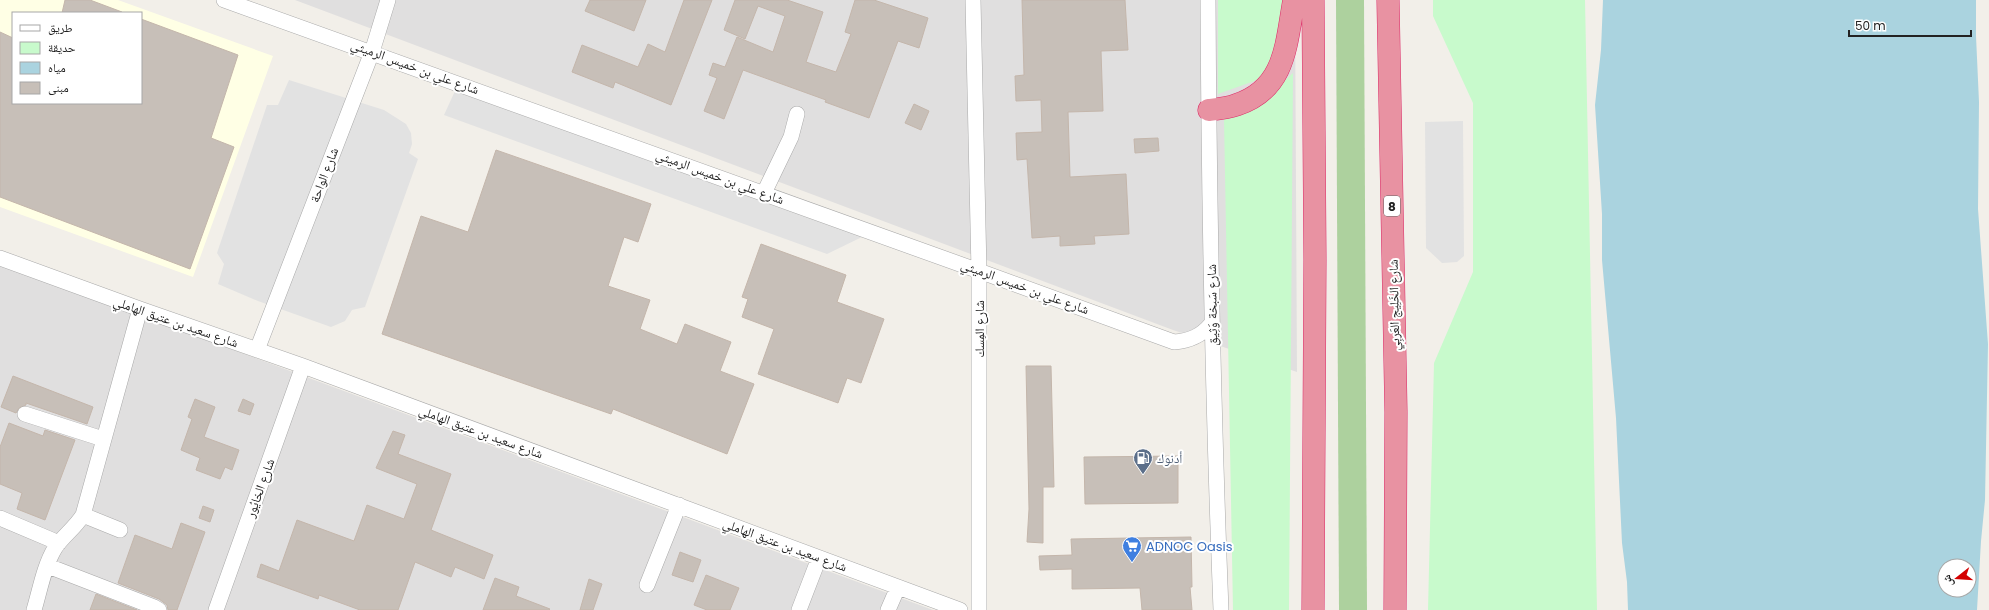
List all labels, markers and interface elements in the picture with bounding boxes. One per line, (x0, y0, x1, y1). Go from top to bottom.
legend (12, 12, 142, 104)
scale bar (1849, 12, 1971, 38)
text: 50 m (1855, 17, 1886, 34)
text: طريق (48, 19, 73, 36)
street label: شارع علي بن خميس الرميثي (348, 35, 482, 100)
text: حديقة (48, 39, 76, 56)
text: مياه (48, 59, 66, 76)
text: مبنى (48, 79, 69, 96)
street label: شارع الواحة (305, 145, 343, 205)
street label: شارع علي بن خميس الرميثي (653, 145, 787, 210)
road number: 8 (1384, 196, 1400, 216)
street label: شارع علي بن خميس الرميثي (958, 255, 1092, 320)
street label: شارع الخَلِيج العَربِي (1384, 259, 1406, 351)
street label: شارع سَبخة وَثِيق (1202, 264, 1222, 346)
street label: شارع سعيد بن عتيق الهاملي (111, 292, 241, 354)
street label: شارع المِسك (970, 300, 989, 358)
street label: شارع سعيد بن عتيق الهاملي (416, 401, 546, 465)
fuel station icon: أدنوك (1132, 447, 1154, 475)
place label: أدنوك (1157, 449, 1182, 468)
street label: شارع الخايُور (240, 456, 279, 521)
street label: شارع سعيد بن عتيق الهاملي (720, 514, 850, 578)
supermarket icon: ADNOC Oasis (1121, 535, 1143, 563)
place label: ADNOC Oasis (1146, 537, 1233, 556)
north arrow (1937, 558, 1977, 598)
text: ش (1938, 573, 1957, 589)

